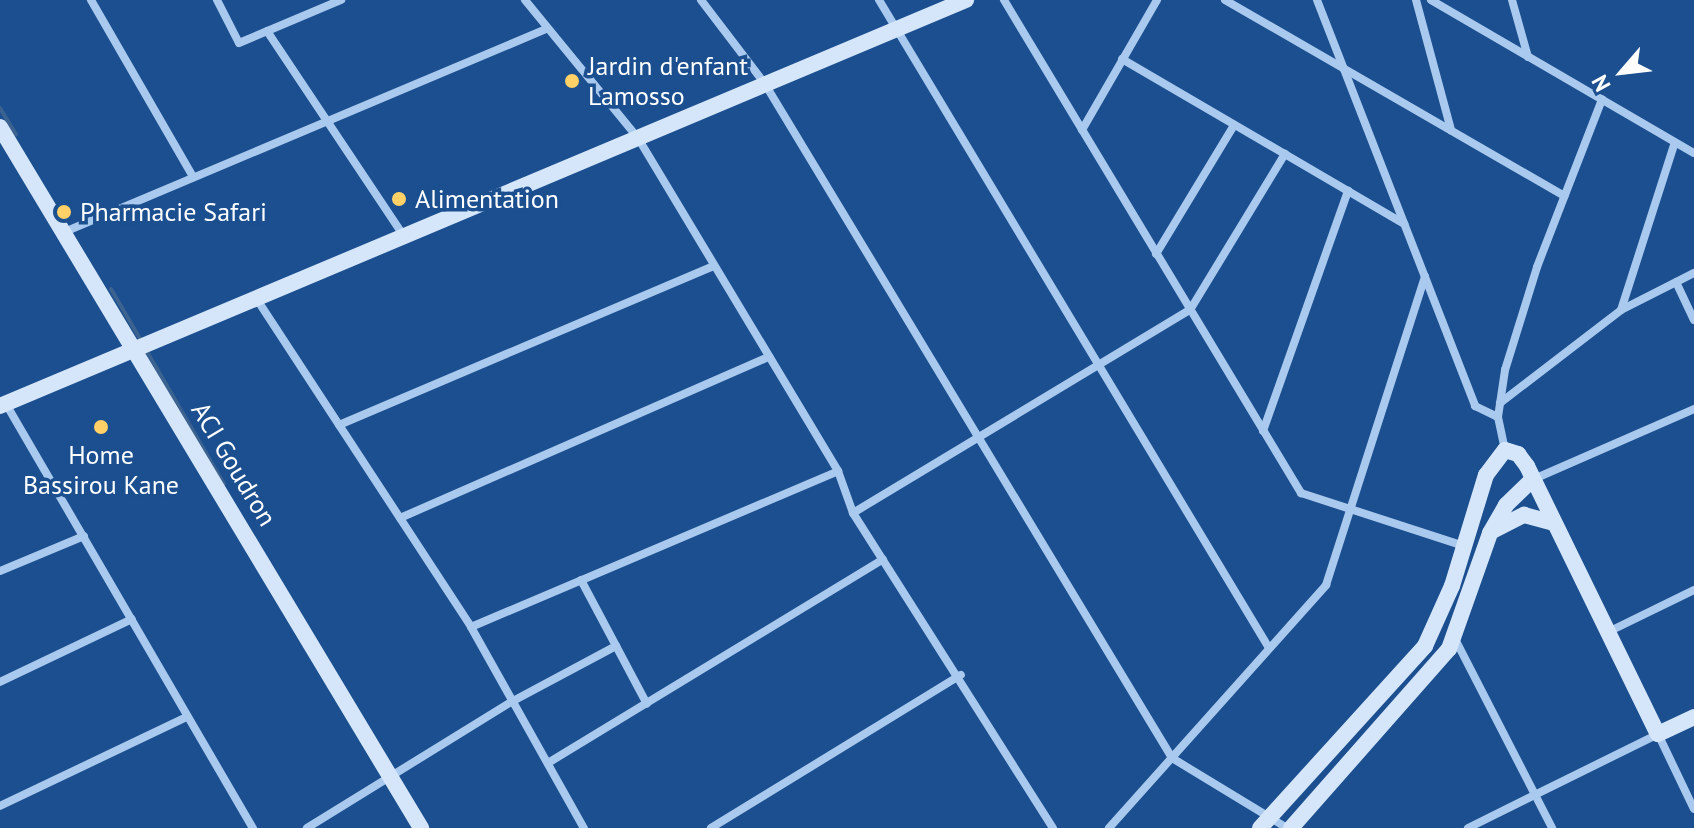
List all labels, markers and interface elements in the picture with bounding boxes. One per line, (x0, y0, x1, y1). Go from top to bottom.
north arrow (1582, 32, 1662, 112)
place label: Jardin d'enfant Lamosso (588, 50, 748, 112)
text: N (1585, 70, 1617, 96)
marker: Jardin d'enfant Lamosso (563, 72, 581, 90)
place label: Alimentation (415, 183, 559, 215)
marker: Alimentation (390, 190, 408, 208)
place label: Pharmacie Safari (80, 196, 267, 228)
marker: Pharmacie Safari (55, 203, 73, 221)
street label: ACI Goudron (185, 396, 283, 532)
marker: Home Bassirou Kane (92, 418, 110, 436)
place label: Home Bassirou Kane (23, 439, 179, 500)

